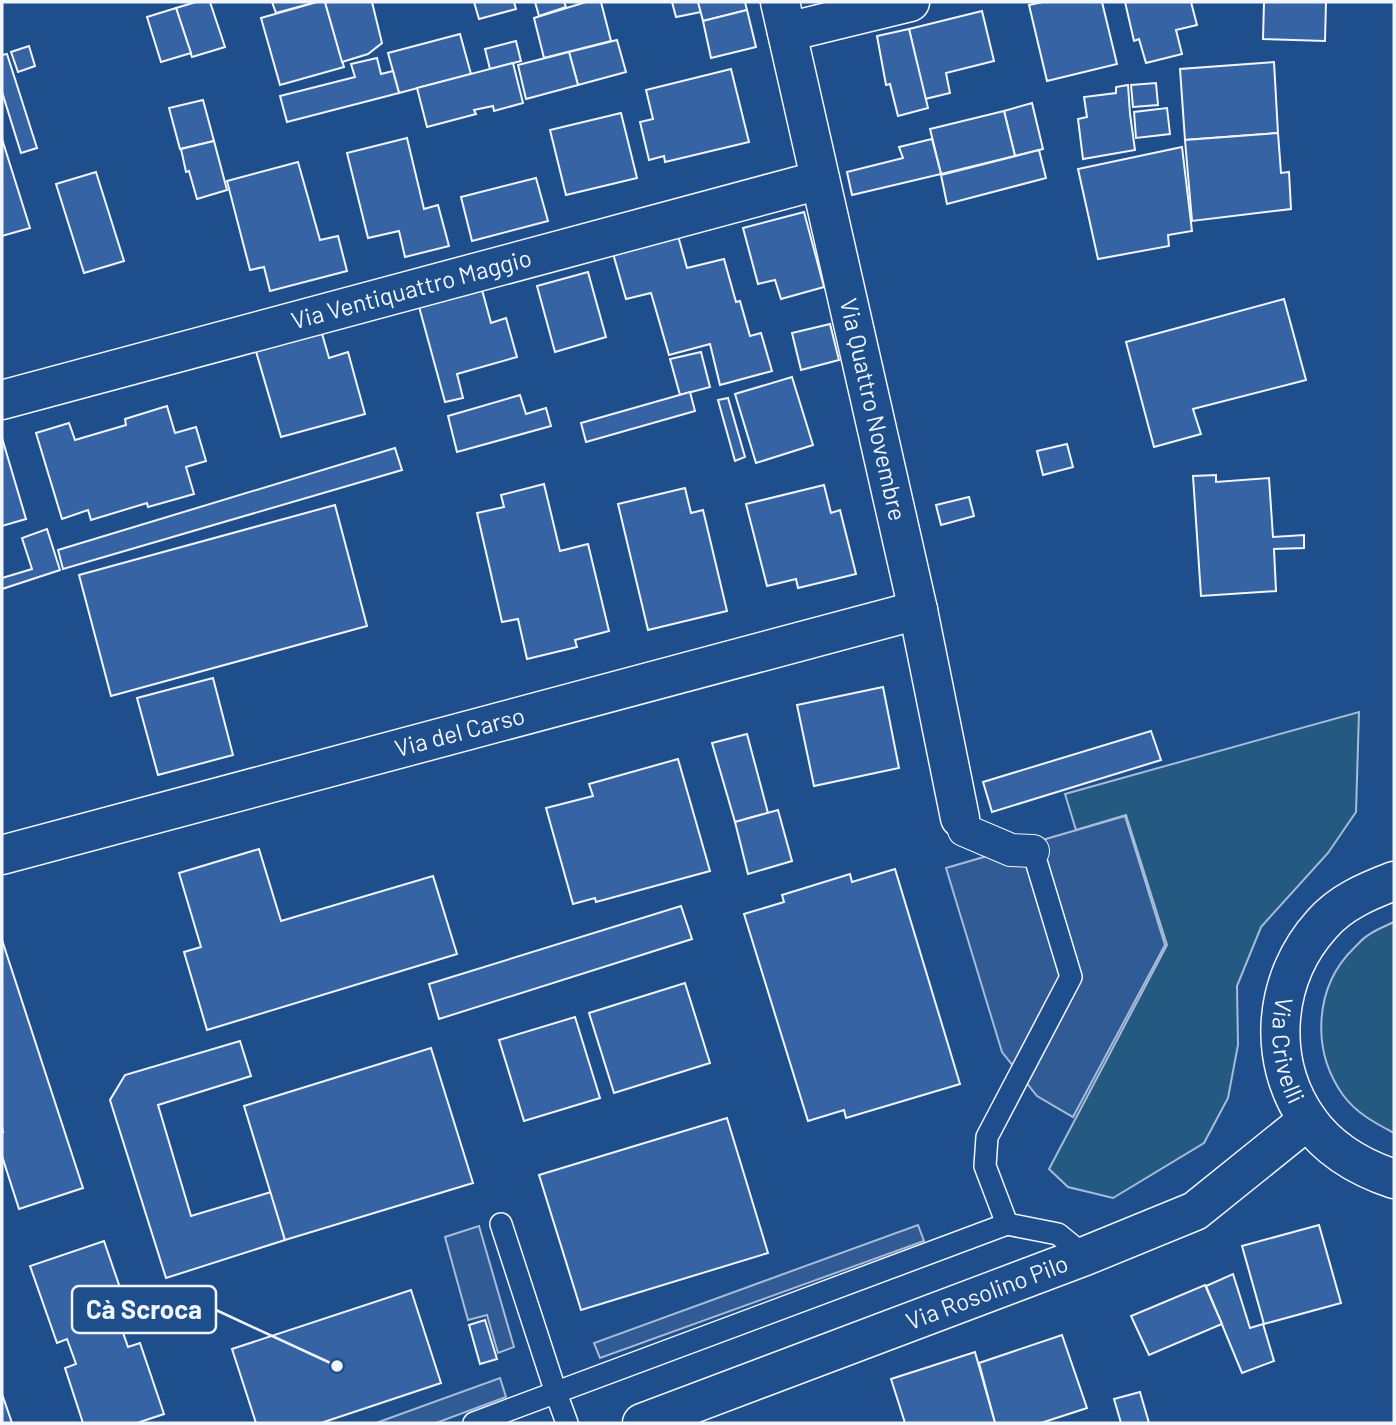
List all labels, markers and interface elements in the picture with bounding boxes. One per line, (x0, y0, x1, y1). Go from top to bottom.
street label: Via Ventiquattro Maggio (288, 242, 534, 335)
street label: Via Quattro Novembre (835, 295, 913, 523)
street label: Via del Carso (391, 700, 528, 762)
street label: Via Crivelli (1267, 995, 1312, 1108)
street label: Via Rosolino Pilo (902, 1248, 1072, 1335)
callout: Cà Scroca (72, 1286, 216, 1333)
text: Cà Scroca (86, 1293, 202, 1324)

